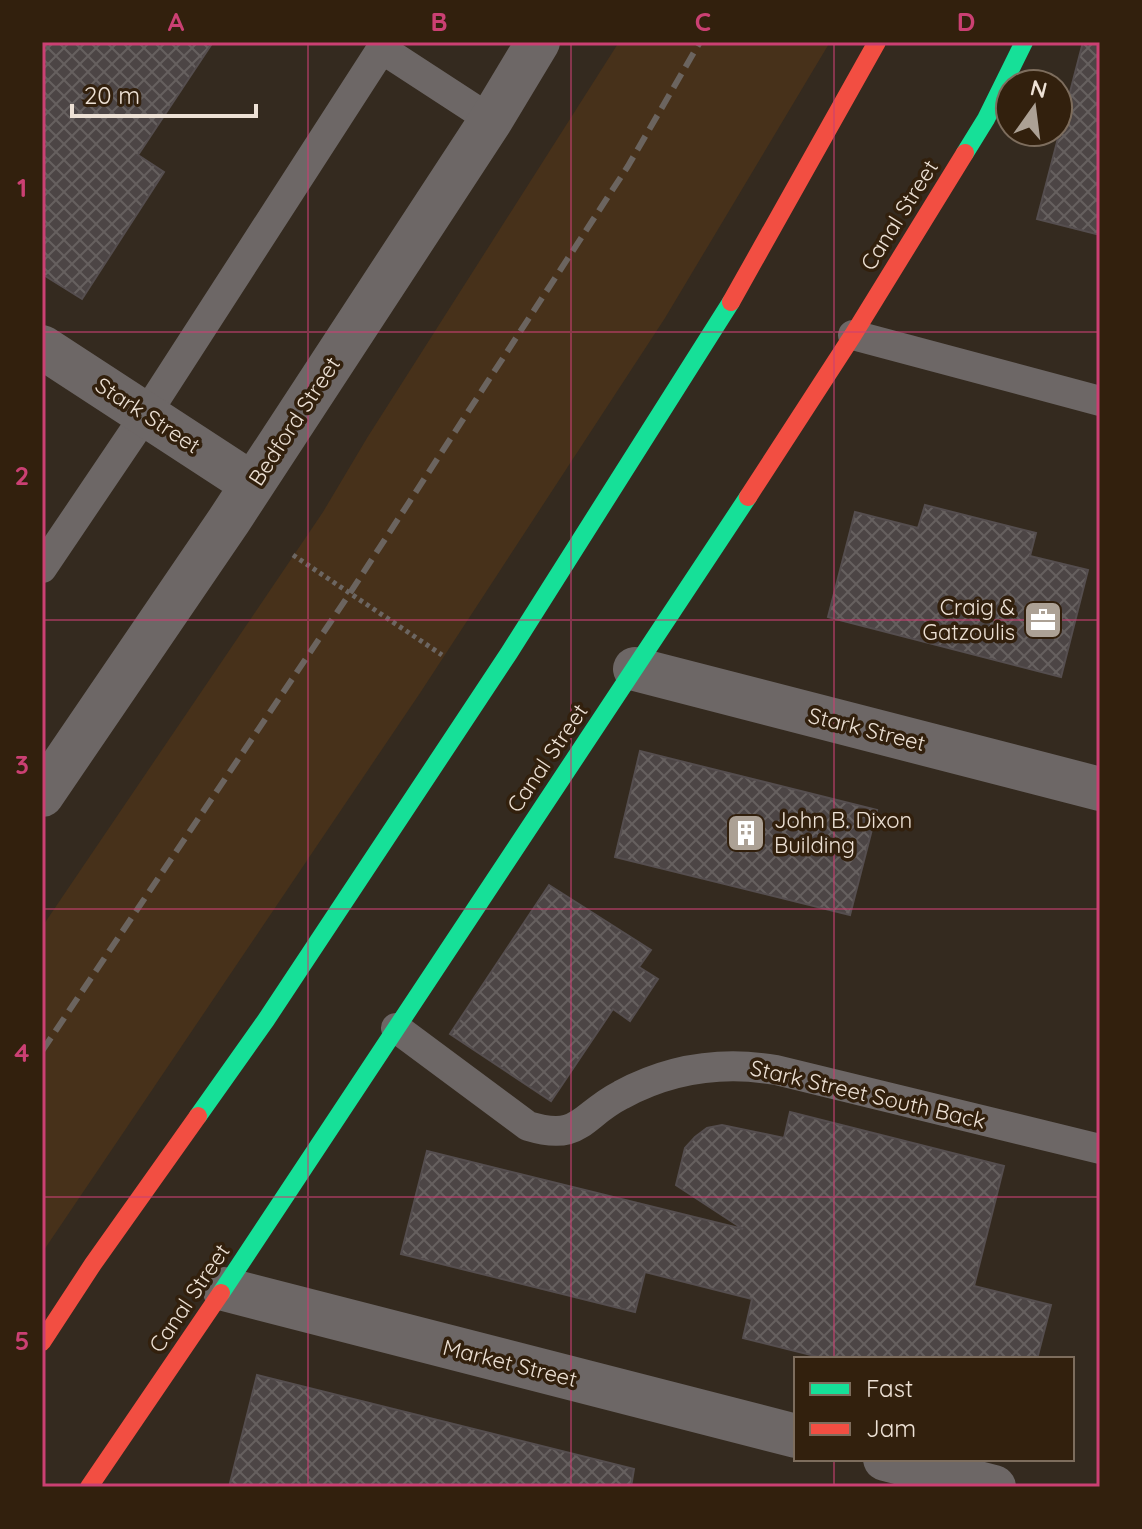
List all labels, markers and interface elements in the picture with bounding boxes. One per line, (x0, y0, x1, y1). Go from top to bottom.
text: A (168, 5, 185, 38)
text: B (430, 5, 448, 38)
text: C (695, 5, 711, 38)
text: D (957, 5, 975, 38)
scale bar (72, 68, 256, 118)
north arrow (994, 68, 1074, 148)
text: N (1028, 73, 1050, 104)
text: 20 m (84, 80, 140, 110)
street label: Canal Street (854, 155, 944, 275)
text: 1 (17, 171, 27, 204)
street label: Bedford Street (242, 351, 346, 491)
street label: Stark Street (90, 371, 206, 459)
text: 2 (15, 459, 29, 492)
place label: Craig & Gatzoulis (922, 593, 1015, 646)
office icon: Craig & Gatzoulis (1022, 599, 1064, 641)
street label: Canal Street (500, 698, 594, 818)
street label: Stark Street (806, 701, 928, 757)
text: 3 (15, 748, 29, 781)
place label: John B. Dixon Building (774, 806, 912, 859)
building icon: John B. Dixon Building (725, 812, 767, 854)
text: 4 (14, 1036, 30, 1069)
street label: Stark Street South Back (748, 1053, 988, 1135)
street label: Canal Street (142, 1238, 236, 1358)
text: 5 (15, 1324, 29, 1357)
street label: Market Street (440, 1333, 580, 1393)
legend (794, 1357, 1074, 1461)
text: Fast (866, 1373, 913, 1403)
text: Jam (866, 1413, 916, 1443)

